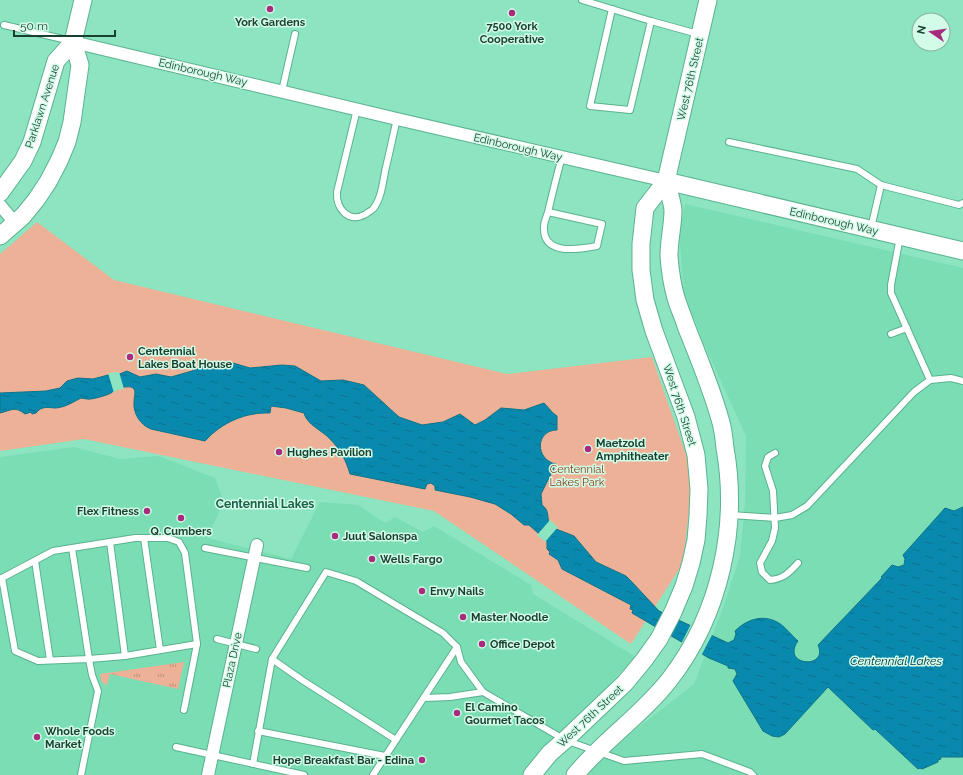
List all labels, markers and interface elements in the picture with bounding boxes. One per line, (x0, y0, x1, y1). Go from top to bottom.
marker: York Gardens (265, 4, 275, 14)
marker: 7500 York Cooperative (507, 8, 517, 18)
scale bar (14, 12, 115, 38)
north arrow (911, 12, 951, 52)
place label: York Gardens (235, 16, 306, 29)
text: 50 m (20, 19, 48, 33)
place label: 7500 York Cooperative (480, 20, 545, 46)
text: N (914, 24, 929, 35)
street label: West 76th Street (675, 36, 706, 122)
street label: Edinborough Way (157, 56, 249, 89)
street label: Parklawn Avenue (23, 62, 62, 150)
street label: Edinborough Way (472, 131, 564, 164)
street label: Edinborough Way (788, 205, 880, 238)
place label: Centennial Lakes Boat House (138, 345, 233, 371)
marker: Centennial Lakes Boat House (125, 352, 135, 362)
street label: West 76th Street (660, 363, 699, 448)
place label: Maetzold Amphitheater (596, 437, 670, 463)
marker: Maetzold Amphitheater (583, 444, 593, 454)
place label: Hughes Pavilion (287, 446, 372, 459)
marker: Hughes Pavilion (274, 447, 284, 457)
park label: Centennial Lakes Park (550, 463, 605, 489)
district label: Centennial Lakes (216, 497, 314, 511)
place label: Flex Fitness (77, 505, 140, 518)
marker: Flex Fitness (142, 506, 152, 516)
marker: Q. Cumbers (176, 513, 186, 523)
place label: Q. Cumbers (150, 525, 212, 538)
place label: Juut Salonspa (343, 530, 417, 543)
marker: Juut Salonspa (330, 531, 340, 541)
place label: Wells Fargo (380, 553, 443, 566)
marker: Wells Fargo (367, 554, 377, 564)
place label: Envy Nails (430, 585, 485, 598)
marker: Envy Nails (417, 586, 427, 596)
place label: Master Noodle (471, 611, 549, 624)
marker: Master Noodle (458, 612, 468, 622)
street label: Plaza Drive (220, 631, 245, 689)
place label: Office Depot (490, 638, 556, 651)
marker: Office Depot (477, 639, 487, 649)
water label: Centennial Lakes (850, 654, 942, 668)
street label: West 76th Street (555, 682, 626, 750)
place label: El Camino Gourmet Tacos (465, 701, 545, 727)
marker: El Camino Gourmet Tacos (452, 708, 462, 718)
place label: Whole Foods Market (45, 725, 115, 751)
marker: Whole Foods Market (32, 732, 42, 742)
place label: Hope Breakfast Bar - Edina (273, 754, 414, 767)
marker: Hope Breakfast Bar - Edina (417, 755, 427, 765)

